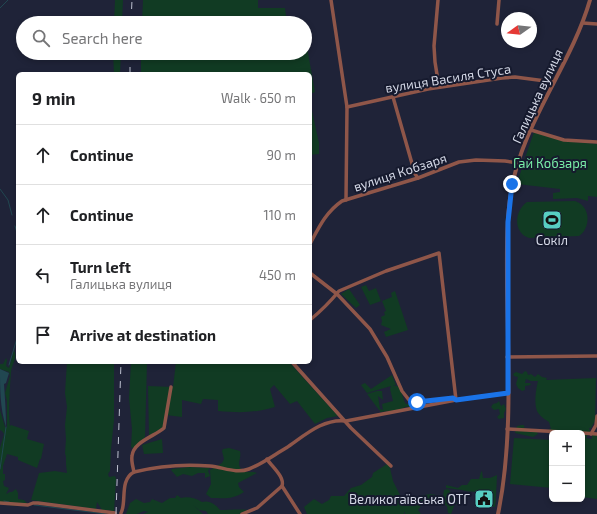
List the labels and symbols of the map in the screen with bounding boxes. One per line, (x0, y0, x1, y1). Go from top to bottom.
north arrow (501, 12, 537, 48)
street label: Галицька вулиця (508, 46, 566, 146)
street label: вулиця Василя Стуса (384, 60, 512, 96)
street label: вулиця Кобзаря (351, 149, 449, 195)
park label: Гай Кобзаря (513, 155, 587, 171)
route end (503, 175, 521, 193)
sports icon: Сокіл (541, 209, 563, 231)
place label: Сокіл (536, 232, 568, 248)
route start (408, 393, 426, 411)
public building icon: Великогаївська ОТГ (473, 488, 495, 510)
place label: Великогаївська ОТГ (349, 491, 470, 507)

